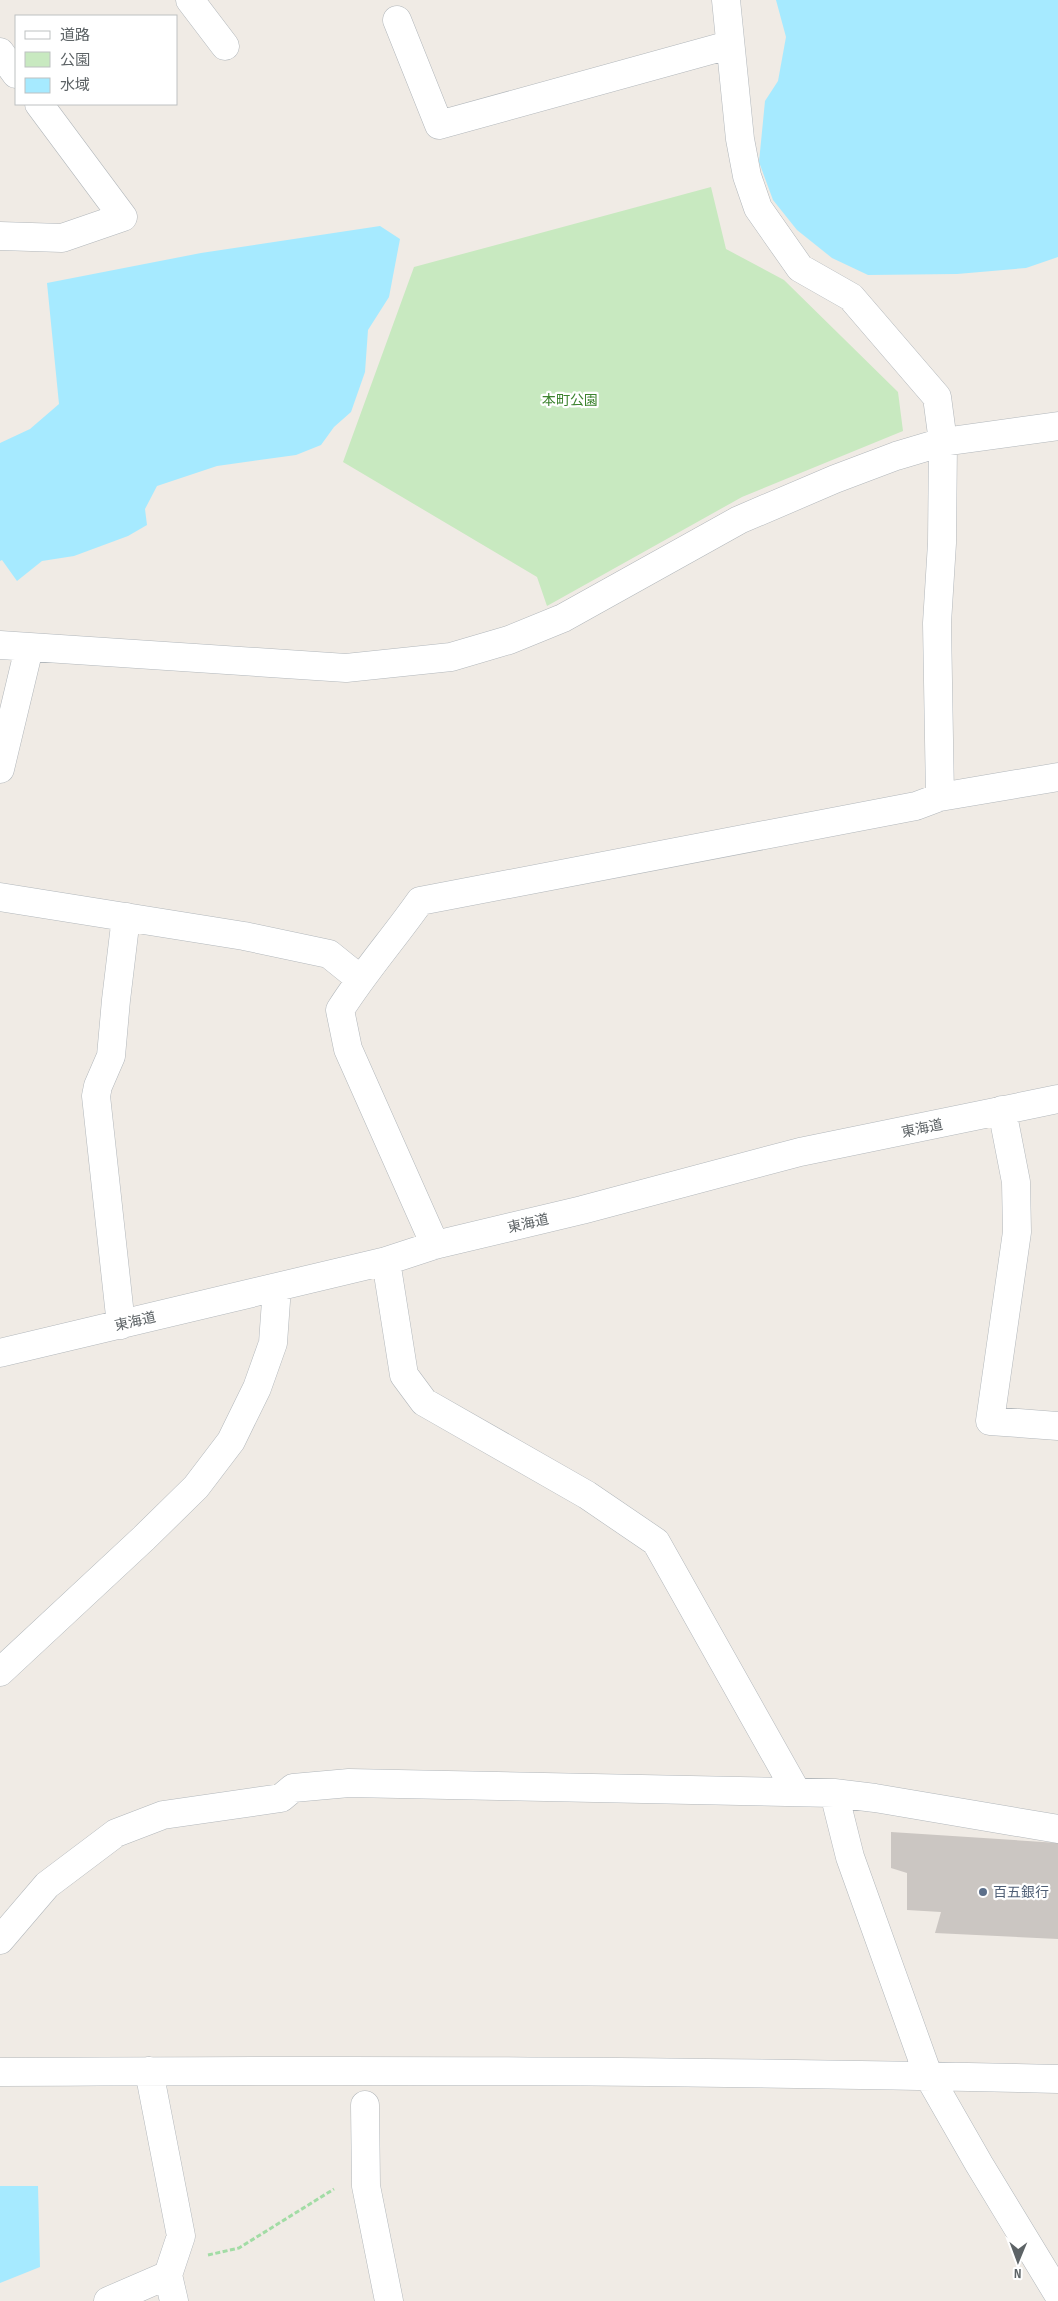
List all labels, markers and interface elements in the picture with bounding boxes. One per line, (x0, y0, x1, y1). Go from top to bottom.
legend (15, 15, 178, 105)
text: 道路 (60, 26, 90, 45)
text: 公園 (60, 51, 90, 70)
text: 水域 (60, 76, 90, 95)
park label: 本町公園 (542, 392, 598, 409)
street label: 東海道 (900, 1116, 944, 1141)
street label: 東海道 (506, 1210, 550, 1236)
street label: 東海道 (113, 1308, 157, 1334)
place label: 百五銀行 (993, 1884, 1049, 1901)
marker: 百五銀行 (977, 1886, 989, 1898)
north arrow (993, 2236, 1043, 2286)
text: N (1014, 2265, 1022, 2282)

